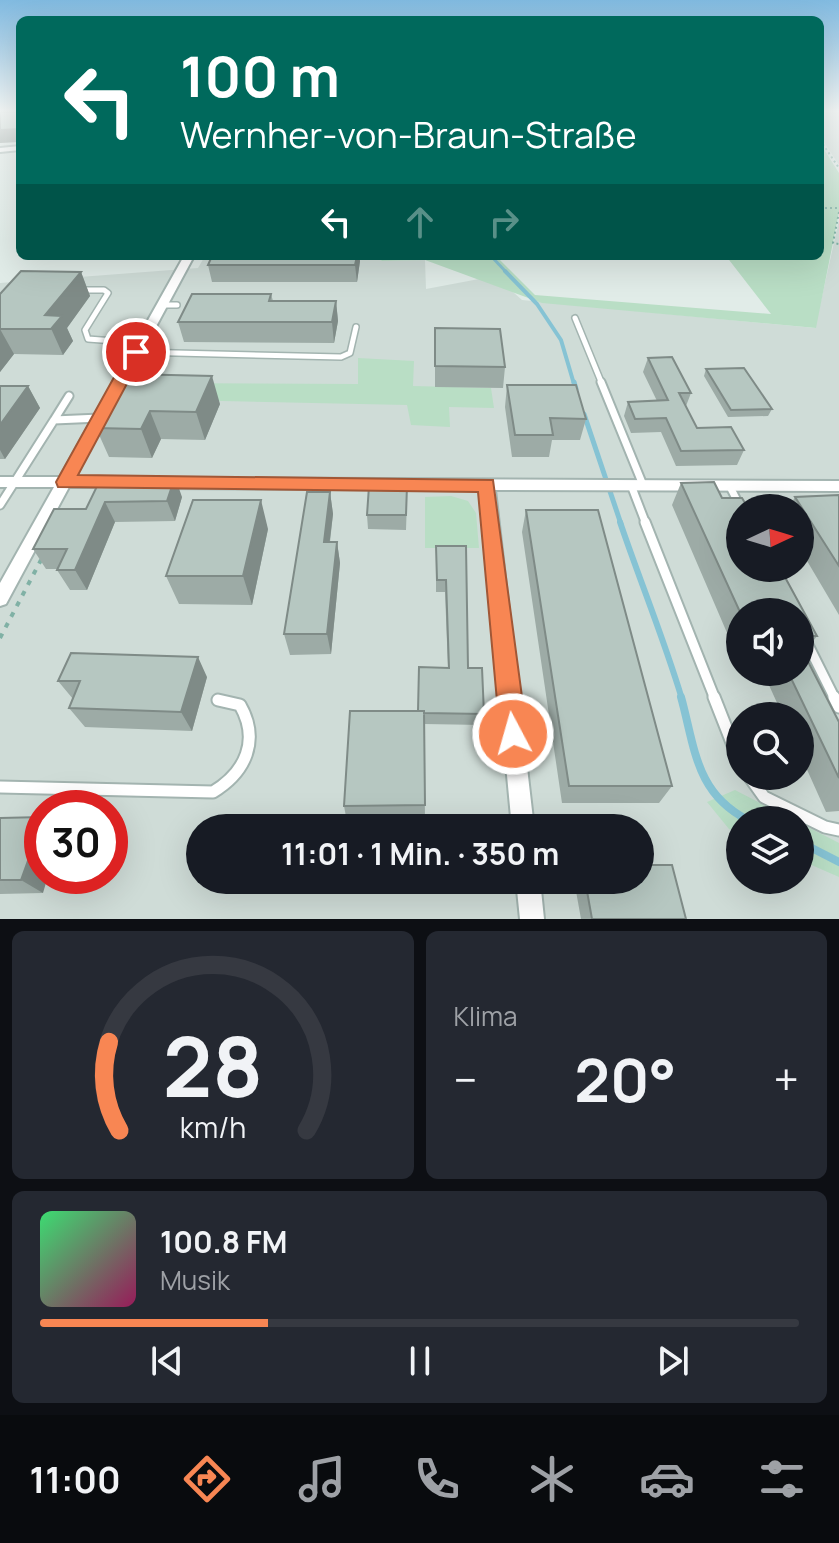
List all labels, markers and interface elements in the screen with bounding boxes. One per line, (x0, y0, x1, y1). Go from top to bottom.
text: 100 m (180, 37, 340, 114)
icon: left (48, 48, 152, 152)
text: Wernher-von-Braun-Straße (180, 110, 636, 159)
icon: left (314, 200, 358, 244)
icon: ahead (398, 200, 442, 244)
icon: right (482, 200, 526, 244)
pin (102, 318, 170, 386)
icon: arrive (114, 330, 158, 374)
north arrow (726, 494, 814, 582)
map controls (726, 494, 814, 894)
button: sound (726, 598, 814, 686)
position arrow (471, 692, 555, 776)
button: search (726, 702, 814, 790)
speed limit sign: 30 (24, 790, 128, 894)
button: layers (726, 806, 814, 894)
text: 11:01 · 1 Min. · 350 m (281, 833, 559, 874)
text: Klima (454, 998, 518, 1034)
text: 28 (162, 1008, 263, 1122)
text: 20° (574, 1038, 677, 1120)
text: − (454, 1049, 477, 1109)
text: + (774, 1049, 799, 1109)
text: km/h (180, 1108, 246, 1147)
text: 100.8 FM (160, 1221, 287, 1262)
text: Musik (160, 1262, 230, 1298)
icon: previous (145, 1339, 189, 1383)
icon: pause (398, 1339, 442, 1383)
icon: next (651, 1339, 695, 1383)
icon: directions (179, 1451, 235, 1507)
icon: music (294, 1451, 350, 1507)
icon: phone (409, 1451, 465, 1507)
icon: climate (524, 1451, 580, 1507)
icon: car (639, 1451, 695, 1507)
icon: filters (754, 1451, 810, 1507)
text: 11:00 (29, 1455, 121, 1504)

